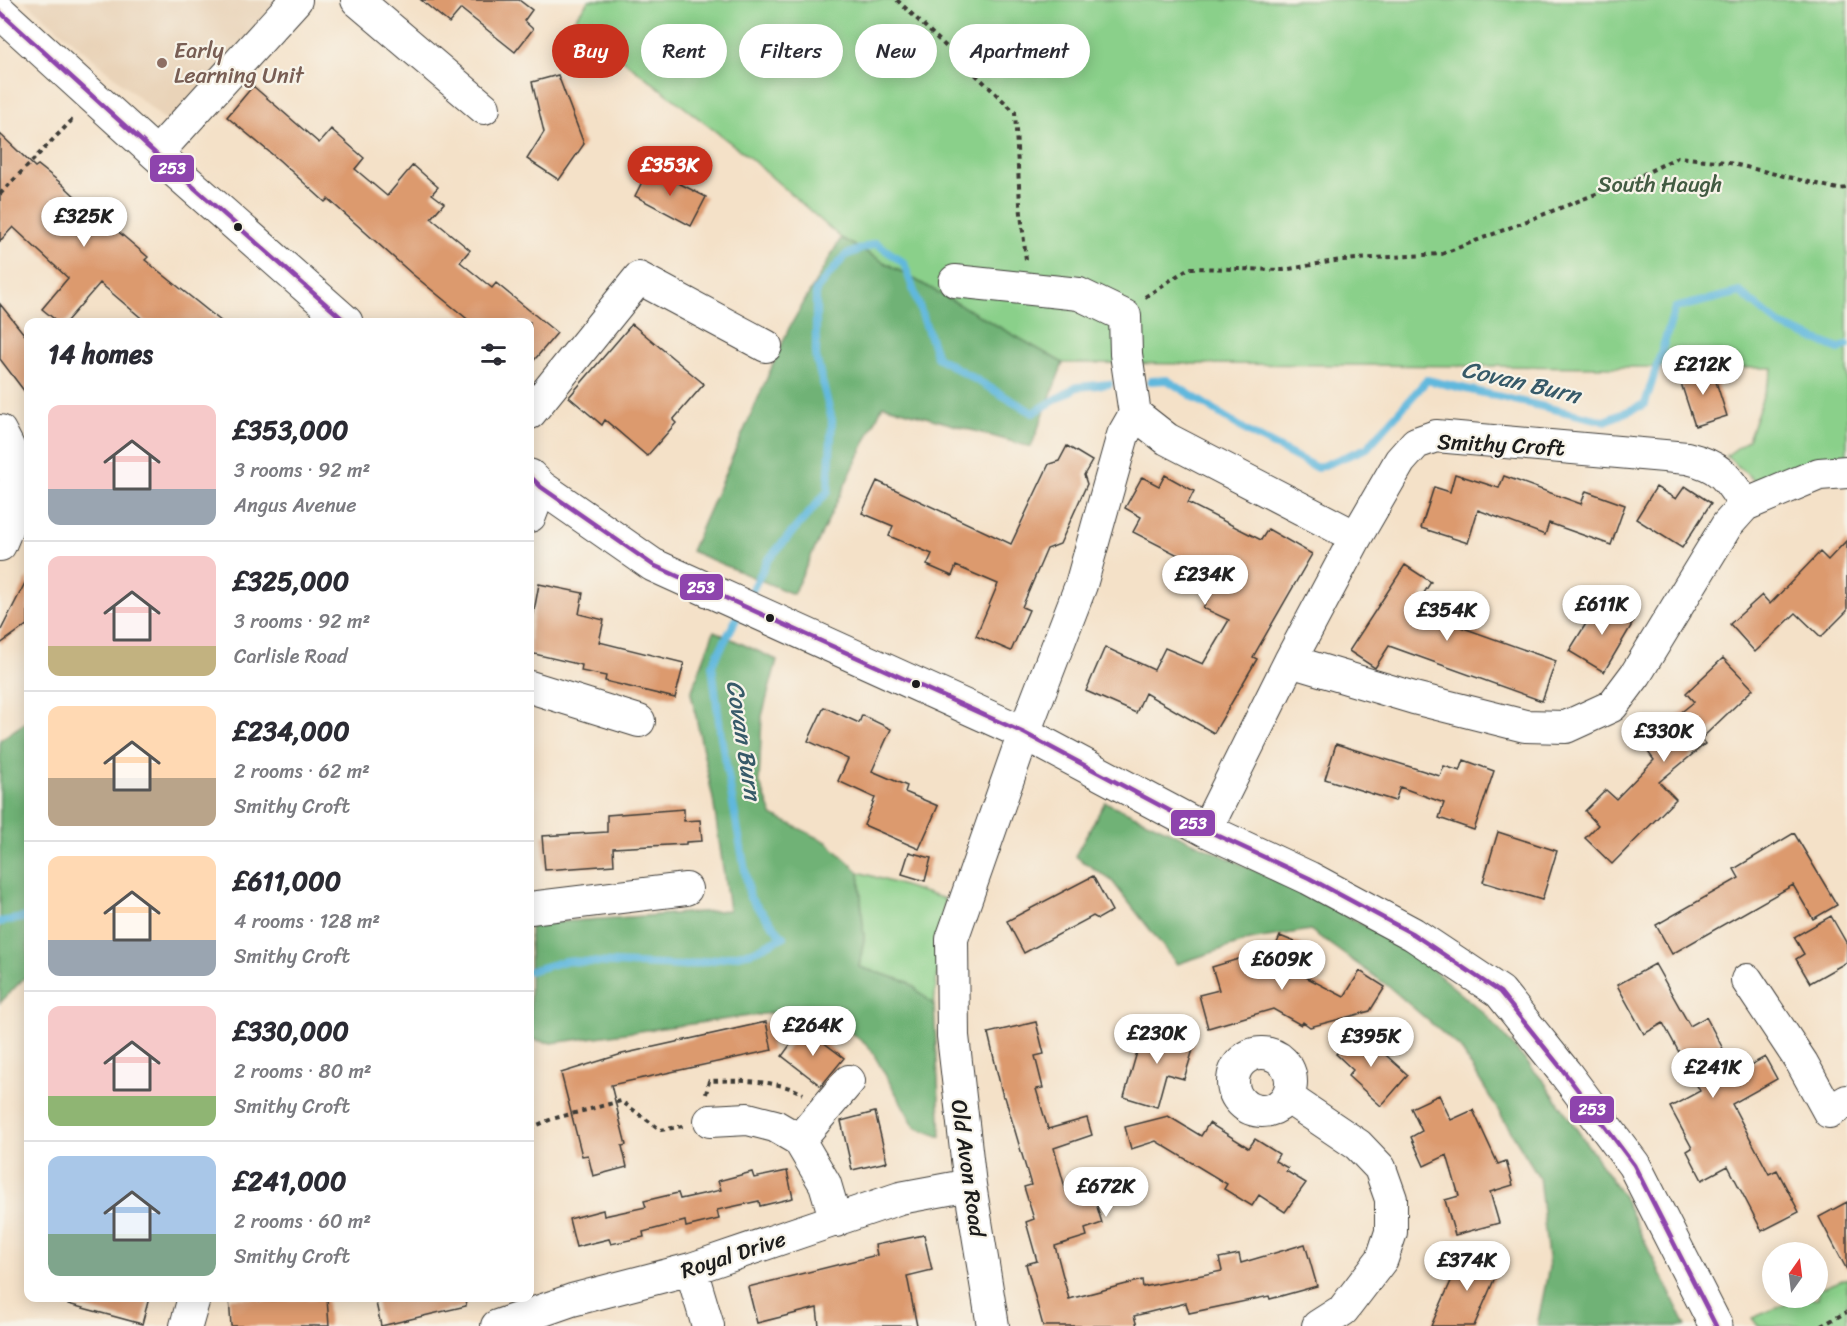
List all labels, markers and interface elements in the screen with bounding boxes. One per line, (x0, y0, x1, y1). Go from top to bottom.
chip: Buy (552, 24, 629, 78)
chip: Rent (641, 24, 727, 78)
chip: Filters (739, 24, 843, 78)
chip: New (855, 24, 937, 78)
chip: Apartment (949, 24, 1090, 78)
place label: Early Learning Unit (174, 31, 305, 95)
marker: Early Learning Unit (155, 56, 169, 70)
pin: £353K (628, 146, 712, 197)
text: £353K (642, 148, 698, 183)
line badge: 253 (149, 154, 195, 183)
text: 253 (157, 154, 186, 183)
park label: South Haugh (1598, 165, 1722, 204)
pin: £325K (42, 197, 126, 248)
text: £325K (55, 199, 113, 234)
unlabelled marker (232, 221, 244, 233)
text: 14 homes (48, 331, 153, 377)
icon: filters (477, 338, 510, 371)
pin: £212K (1661, 345, 1745, 396)
text: £212K (1676, 347, 1730, 382)
water label: Covan Burn (1458, 348, 1587, 417)
text: £353,000 (234, 407, 349, 453)
street label: Smithy Croft (1436, 422, 1566, 467)
icon: home (96, 429, 168, 501)
text: 3 rooms · 92 m² (234, 453, 370, 488)
text: Angus Avenue (234, 488, 356, 523)
pin: £234K (1163, 555, 1247, 606)
text: £234K (1176, 557, 1234, 592)
text: £325,000 (234, 558, 349, 604)
line badge: 253 (679, 573, 724, 601)
text: 253 (686, 573, 715, 602)
icon: home (96, 580, 168, 652)
pin: £611K (1560, 585, 1644, 636)
text: £611K (1576, 587, 1628, 622)
pin: £354K (1405, 591, 1489, 642)
text: £354K (1418, 593, 1476, 628)
text: 3 rooms · 92 m² (234, 604, 370, 639)
unlabelled marker (764, 612, 776, 624)
text: Carlisle Road (234, 639, 348, 674)
water label: Covan Burn (714, 677, 775, 806)
unlabelled marker (910, 678, 922, 690)
text: £234,000 (234, 708, 350, 754)
pin: £330K (1622, 712, 1706, 763)
text: £330K (1635, 714, 1693, 749)
icon: home (96, 730, 168, 802)
text: 2 rooms · 62 m² (234, 754, 370, 789)
text: Smithy Croft (234, 789, 350, 824)
line badge: 253 (1170, 809, 1216, 837)
text: 253 (1178, 809, 1207, 838)
text: £611,000 (234, 858, 341, 904)
icon: home (96, 880, 168, 952)
text: 4 rooms · 128 m² (234, 904, 380, 939)
text: Smithy Croft (234, 939, 350, 974)
pin: £609K (1240, 940, 1324, 991)
text: £609K (1252, 942, 1312, 977)
pin: £264K (771, 1006, 855, 1057)
text: £330,000 (234, 1008, 349, 1054)
text: £264K (784, 1008, 842, 1043)
pin: £230K (1115, 1014, 1199, 1065)
text: £230K (1128, 1016, 1186, 1051)
pin: £395K (1329, 1017, 1413, 1068)
text: £395K (1342, 1019, 1400, 1054)
icon: home (96, 1030, 168, 1102)
pin: £241K (1671, 1048, 1755, 1099)
text: £241K (1685, 1050, 1741, 1085)
text: 2 rooms · 80 m² (234, 1054, 372, 1089)
text: Smithy Croft (234, 1089, 350, 1124)
line badge: 253 (1569, 1095, 1615, 1124)
text: 253 (1577, 1095, 1606, 1124)
street label: Old Avon Road (940, 1097, 998, 1241)
text: £241,000 (234, 1158, 346, 1204)
pin: £672K (1064, 1167, 1148, 1218)
text: £672K (1077, 1169, 1135, 1204)
icon: home (96, 1180, 168, 1252)
text: 2 rooms · 60 m² (234, 1204, 371, 1239)
street label: Royal Drive (675, 1219, 791, 1290)
text: Smithy Croft (234, 1239, 350, 1274)
pin: £374K (1425, 1241, 1509, 1292)
north arrow (1762, 1242, 1828, 1308)
map controls (1762, 1242, 1828, 1308)
text: £374K (1438, 1243, 1496, 1278)

